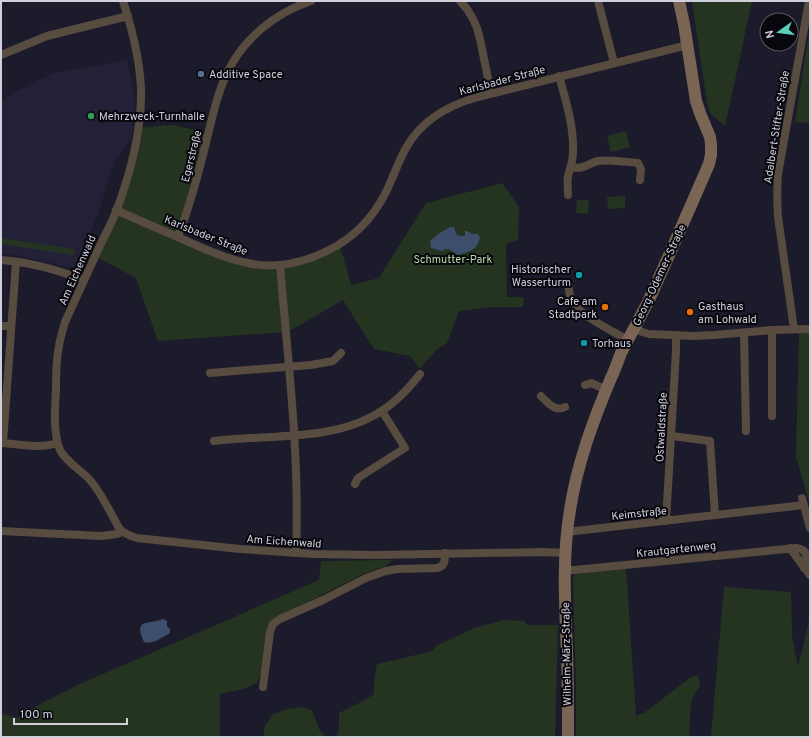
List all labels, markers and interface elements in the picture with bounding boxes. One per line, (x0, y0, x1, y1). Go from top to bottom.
north arrow (759, 12, 799, 52)
text: N (763, 29, 778, 40)
street label: Karlsbader Straße (458, 63, 547, 99)
place label: Additive Space (209, 68, 283, 82)
marker: Additive Space (196, 69, 206, 79)
street label: Adalbert-Stifter-Straße (761, 70, 793, 185)
place label: Mehrzweck-Turnhalle (99, 110, 205, 124)
marker: Mehrzweck-Turnhalle (86, 111, 96, 121)
street label: Egerstraße (179, 129, 205, 184)
street label: Karlsbader Straße (162, 213, 249, 259)
street label: Georg-Odemer-Straße (630, 222, 690, 328)
street label: Am Eichenwald (56, 233, 100, 308)
park label: Schmutter-Park (414, 253, 493, 267)
place label: Historischer Wasserturm (511, 263, 572, 290)
marker: Historischer Wasserturm (574, 270, 584, 280)
place label: Cafe am Stadtpark (548, 295, 597, 322)
place label: Gasthaus am Lohwald (698, 300, 757, 327)
marker: Cafe am Stadtpark (600, 302, 610, 312)
marker: Gasthaus am Lohwald (685, 307, 695, 317)
place label: Torhaus (592, 337, 631, 351)
marker: Torhaus (579, 338, 589, 348)
street label: Ostwaldstraße (653, 392, 671, 462)
street label: Keimstraße (611, 504, 668, 524)
street label: Am Eichenwald (246, 532, 322, 552)
street label: Krautgartenweg (635, 539, 717, 561)
street label: Wilhelm-März-Straße (559, 602, 575, 706)
scale bar (14, 700, 127, 726)
text: 100 m (20, 707, 53, 723)

